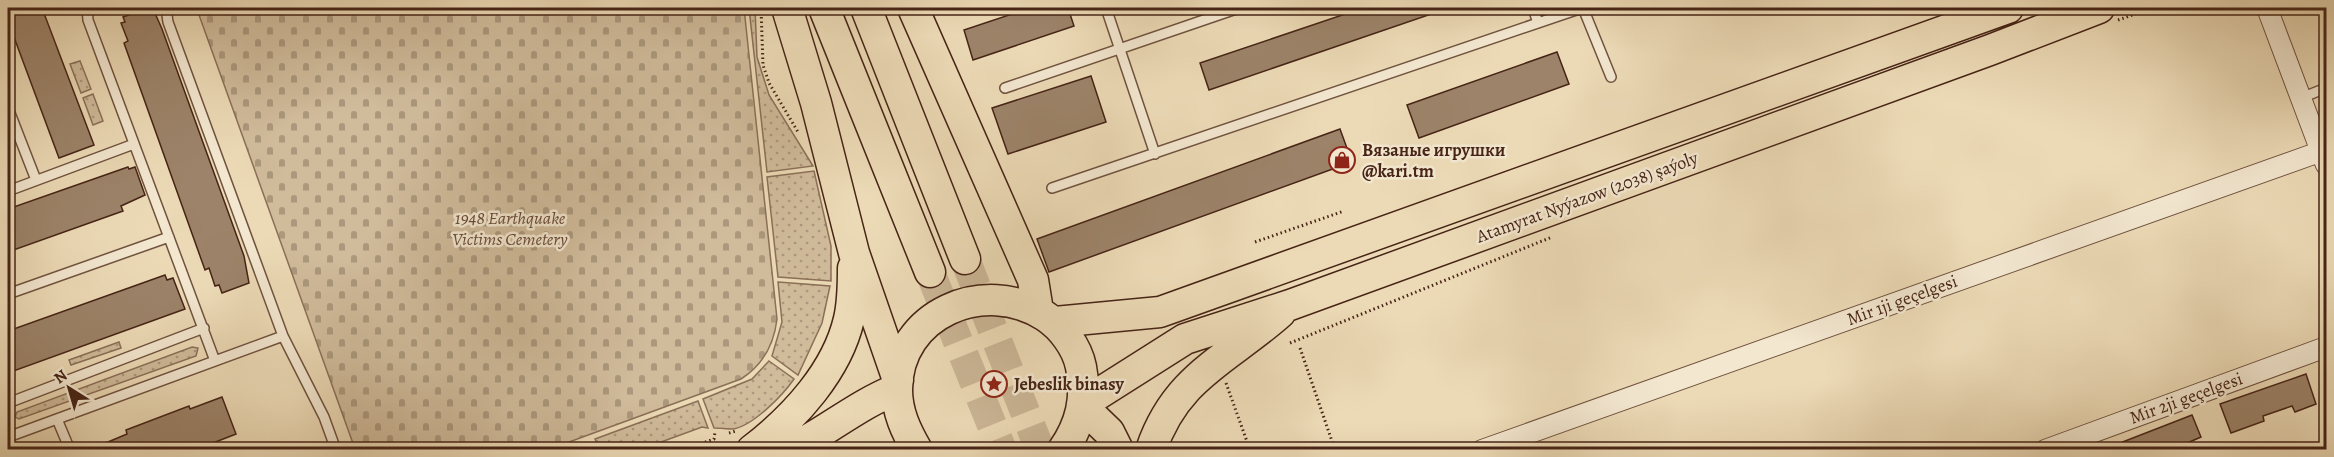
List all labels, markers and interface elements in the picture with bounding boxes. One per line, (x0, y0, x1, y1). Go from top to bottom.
place label: Вязаные игрушки @kari.tm (1362, 138, 1506, 183)
shop icon: Вязаные игрушки @kari.tm (1327, 145, 1357, 175)
street label: Atamyrat Nyýazow (2038) şaýoly (1472, 145, 1702, 249)
park label: 1948 Earthquake Victims Cemetery (452, 206, 568, 251)
street label: Mir 1ji geçelgesi (1843, 269, 1961, 331)
north arrow (39, 358, 99, 418)
text: N (49, 364, 72, 389)
street label: Mir 2ji geçelgesi (2126, 366, 2246, 430)
place icon: Jebeslik binasy (979, 369, 1009, 399)
place label: Jebeslik binasy (1014, 372, 1125, 396)

